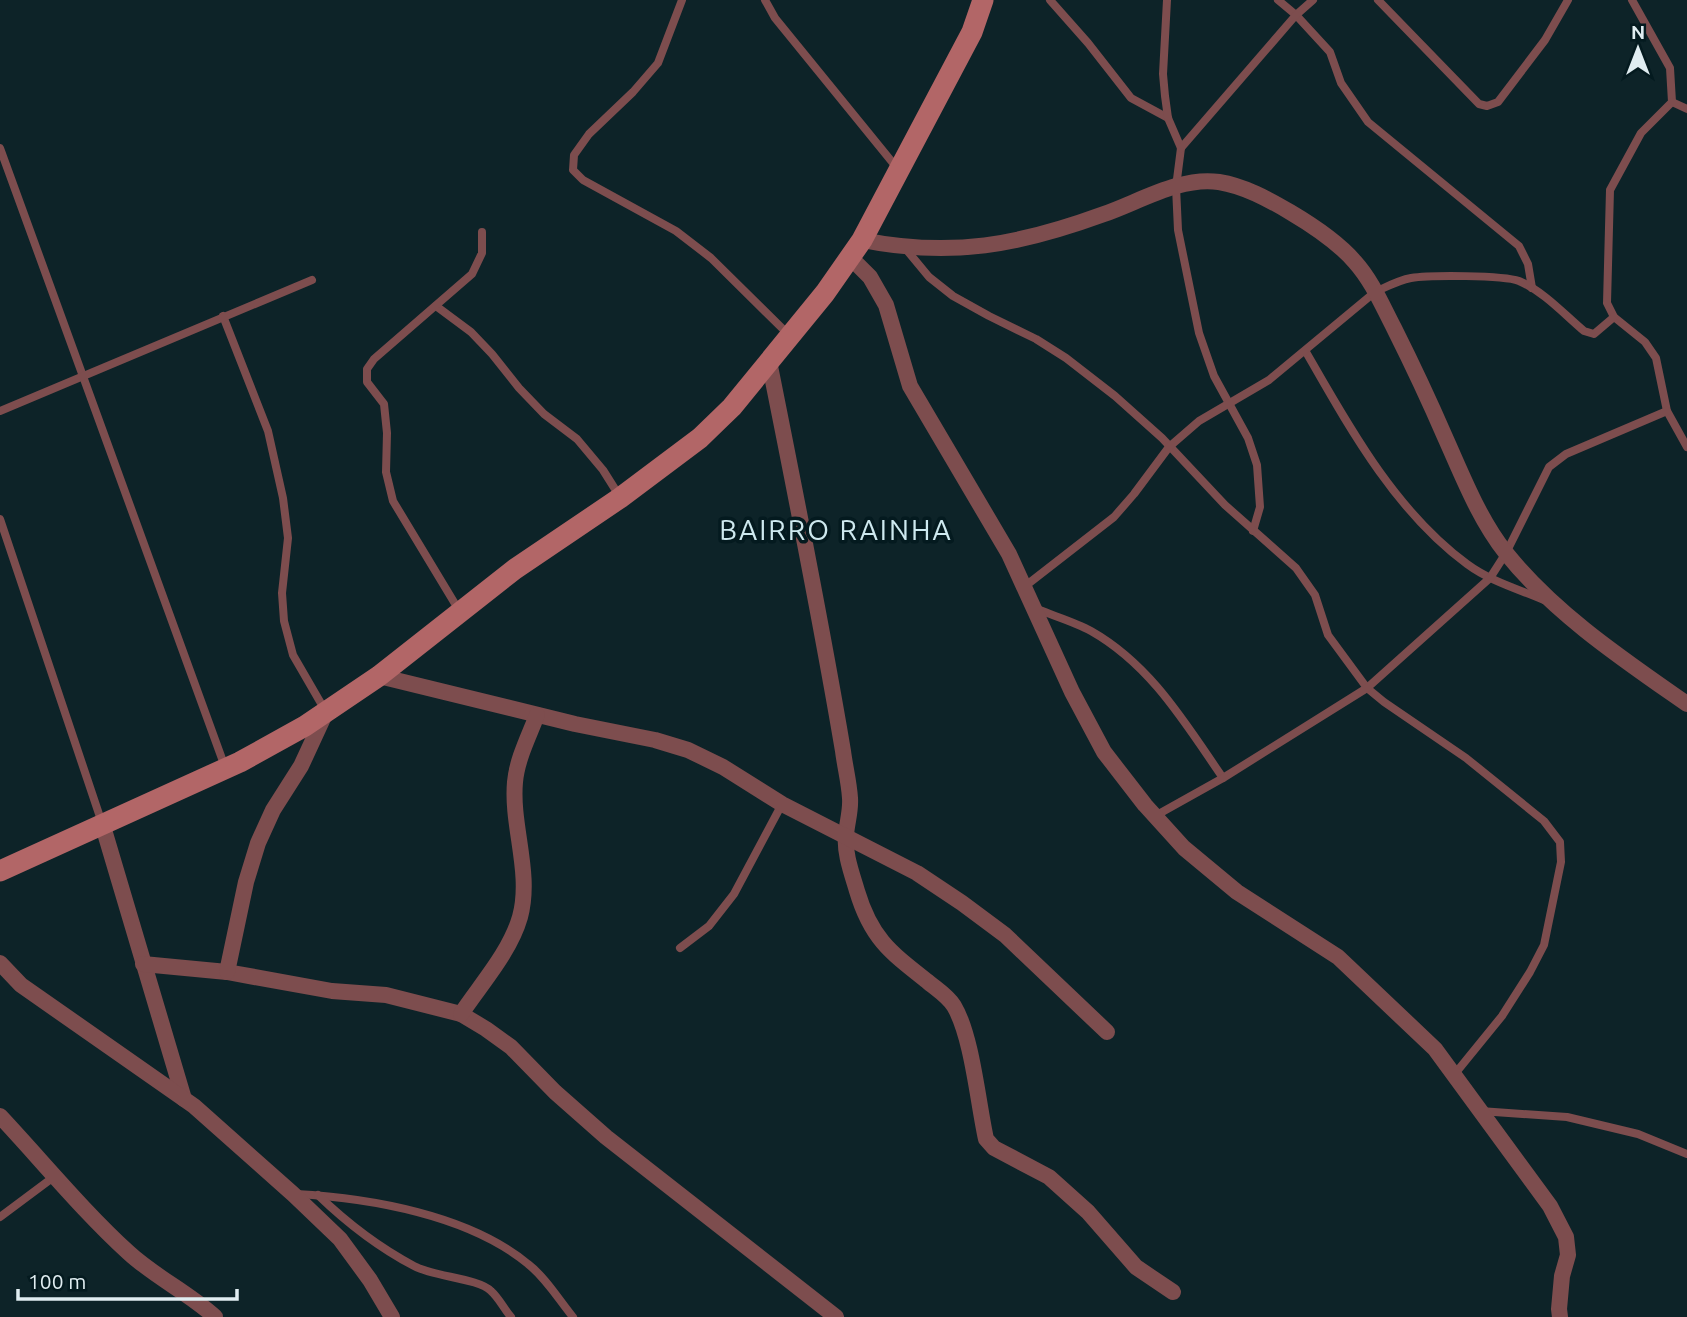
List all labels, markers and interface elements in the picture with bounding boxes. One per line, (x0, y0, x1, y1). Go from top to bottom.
north arrow (1603, 14, 1673, 84)
text: N (1631, 21, 1645, 43)
district label: BAIRRO RAINHA (719, 514, 953, 545)
scale bar (18, 1258, 236, 1302)
text: 100 m (28, 1269, 86, 1293)

